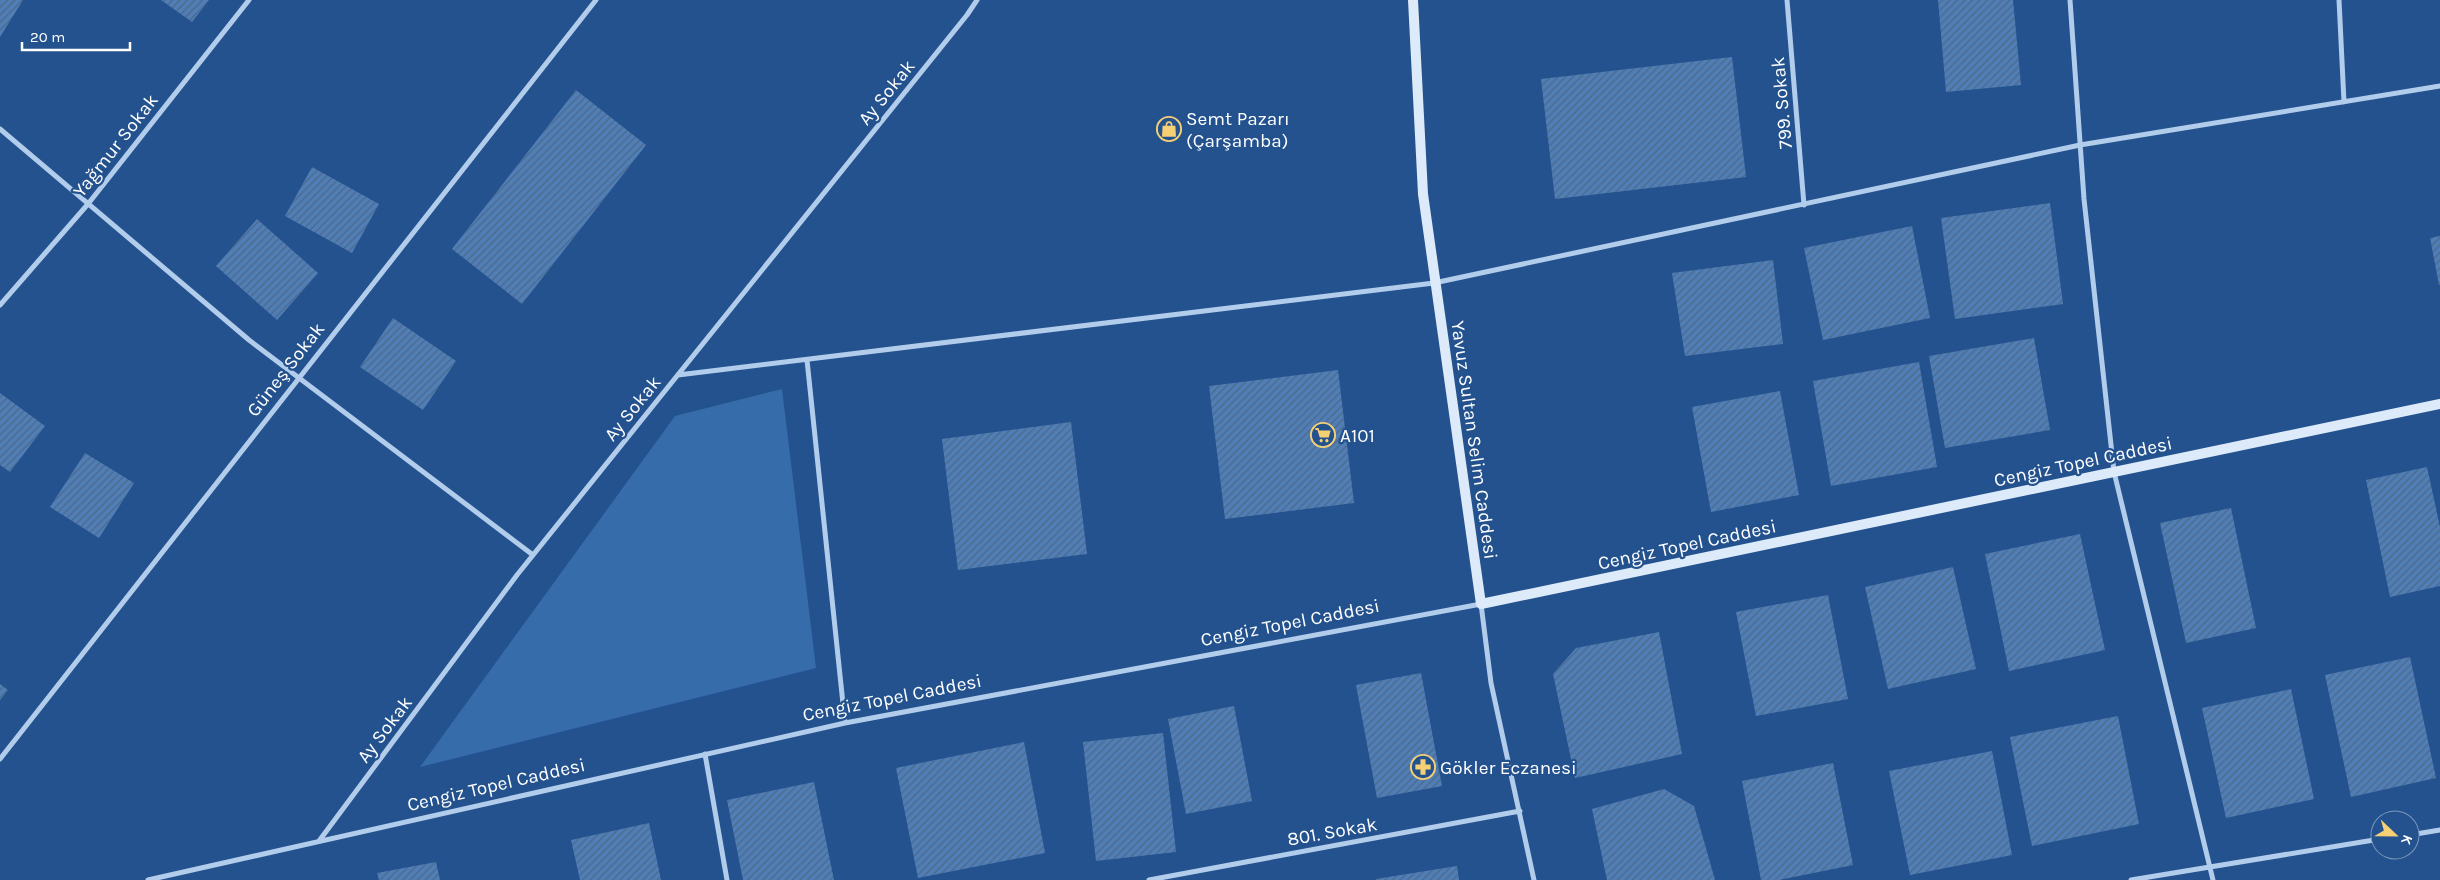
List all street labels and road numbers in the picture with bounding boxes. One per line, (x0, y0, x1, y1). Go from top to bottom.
street label: Ay Sokak (854, 55, 920, 130)
street label: 799. Sokak (1767, 56, 1797, 150)
street label: Yağmur Sokak (69, 89, 163, 202)
street label: Güneş Sokak (242, 318, 329, 421)
street label: Yavuz Sultan Selim Caddesi (1446, 319, 1502, 561)
street label: Ay Sokak (600, 371, 666, 446)
street label: Cengiz Topel Caddesi (1992, 432, 2174, 492)
street label: Cengiz Topel Caddesi (1596, 515, 1778, 575)
street label: Cengiz Topel Caddesi (1199, 595, 1382, 651)
street label: Cengiz Topel Caddesi (801, 670, 984, 726)
street label: Ay Sokak (353, 692, 417, 767)
street label: Cengiz Topel Caddesi (405, 754, 587, 816)
street label: 801. Sokak (1286, 813, 1379, 851)

